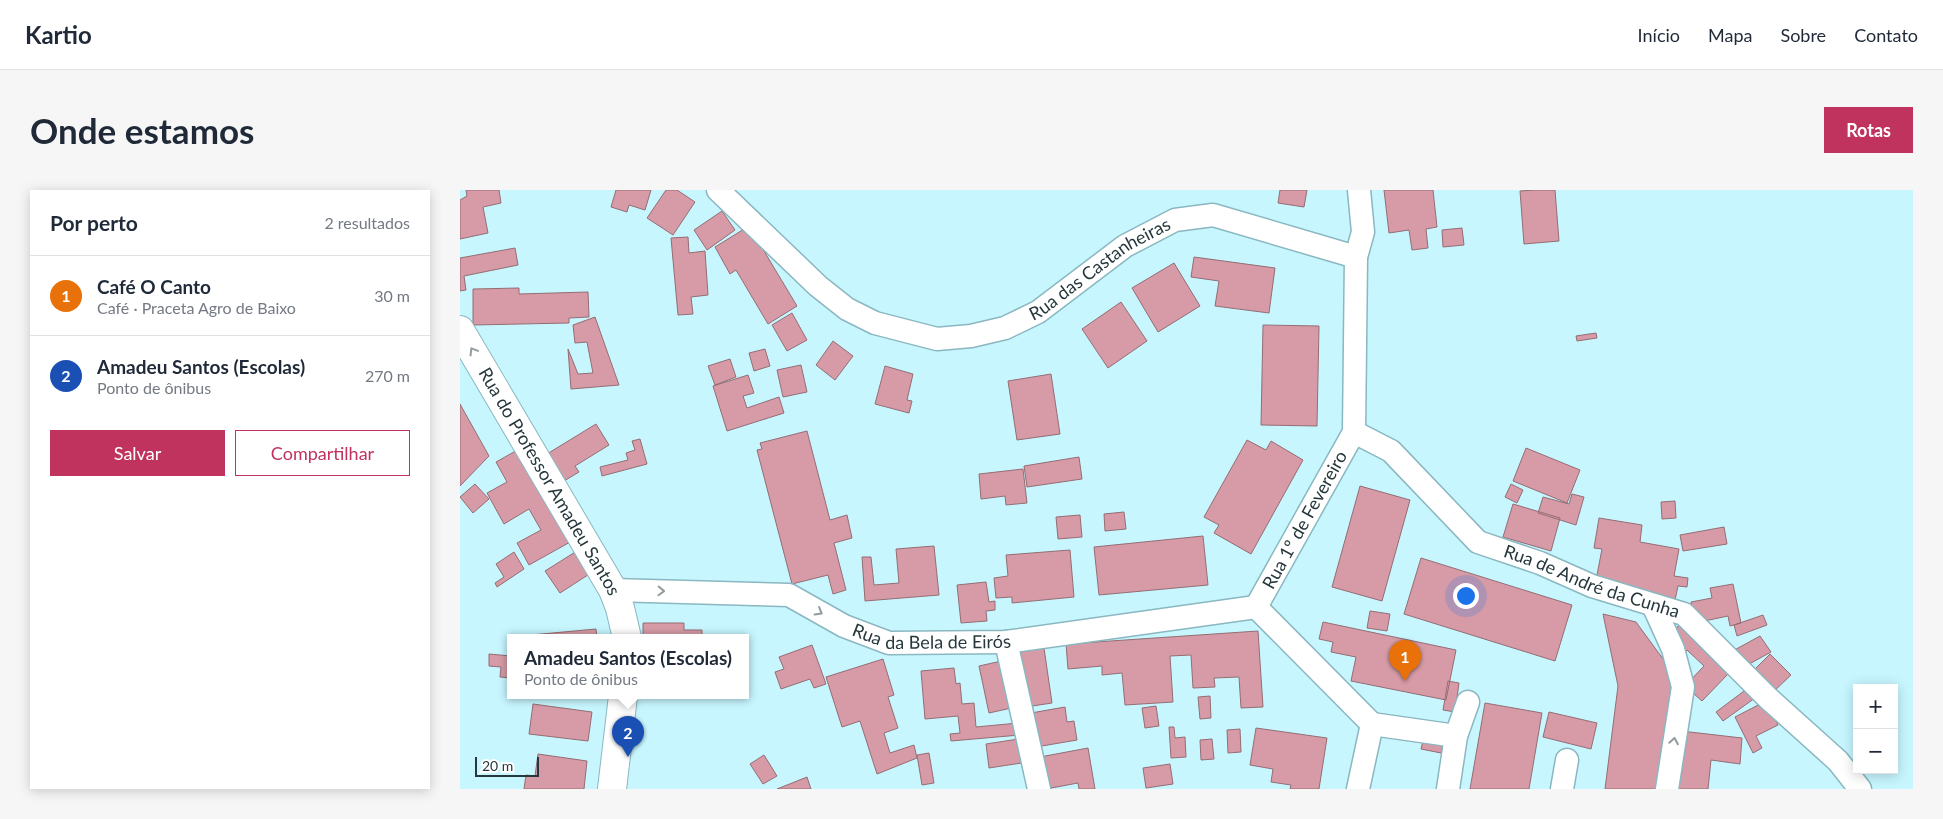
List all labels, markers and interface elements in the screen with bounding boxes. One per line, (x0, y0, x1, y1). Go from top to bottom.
text: Kartio (25, 20, 92, 49)
text: Início (1638, 24, 1680, 46)
text: Mapa (1708, 24, 1752, 46)
text: Sobre (1780, 24, 1826, 46)
text: Contato (1854, 24, 1918, 46)
button: Rotas (1824, 107, 1913, 153)
text: Onde estamos (30, 109, 254, 151)
text: Por perto (50, 210, 138, 235)
street label: Rua das Castanheiras (1025, 212, 1174, 325)
text: 2 resultados (324, 213, 410, 232)
text: Café O Canto (97, 275, 211, 298)
text: 1 (61, 286, 71, 305)
text: 30 m (374, 286, 410, 305)
text: Café · Praceta Agro de Baixo (97, 298, 296, 317)
one-way arrow (469, 348, 479, 357)
text: Amadeu Santos (Escolas) (97, 355, 305, 378)
street label: Rua do Professor Amadeu Santos (474, 363, 626, 598)
text: 2 (61, 366, 71, 385)
text: 270 m (365, 366, 410, 385)
text: Ponto de ônibus (97, 378, 211, 397)
button: Salvar (50, 430, 225, 476)
button: Compartilhar (235, 430, 410, 476)
street label: Rua 1º de Fevereiro (1257, 447, 1351, 592)
street label: Rua de André da Cunha (1501, 540, 1682, 622)
your location (1453, 583, 1479, 609)
one-way arrow (658, 586, 666, 596)
one-way arrow (814, 606, 823, 616)
street label: Rua da Bela de Eirós (850, 618, 1012, 653)
popup (507, 634, 749, 699)
pin: 1 (1389, 640, 1421, 681)
text: Amadeu Santos (Escolas) (524, 646, 732, 669)
text: Ponto de ônibus (524, 669, 638, 688)
map controls (1853, 684, 1898, 774)
button: + (1853, 684, 1898, 729)
pin: 2 (612, 716, 644, 757)
button: − (1853, 729, 1898, 774)
one-way arrow (1669, 736, 1679, 745)
scale bar (475, 754, 539, 777)
text: 20 m (482, 757, 513, 774)

